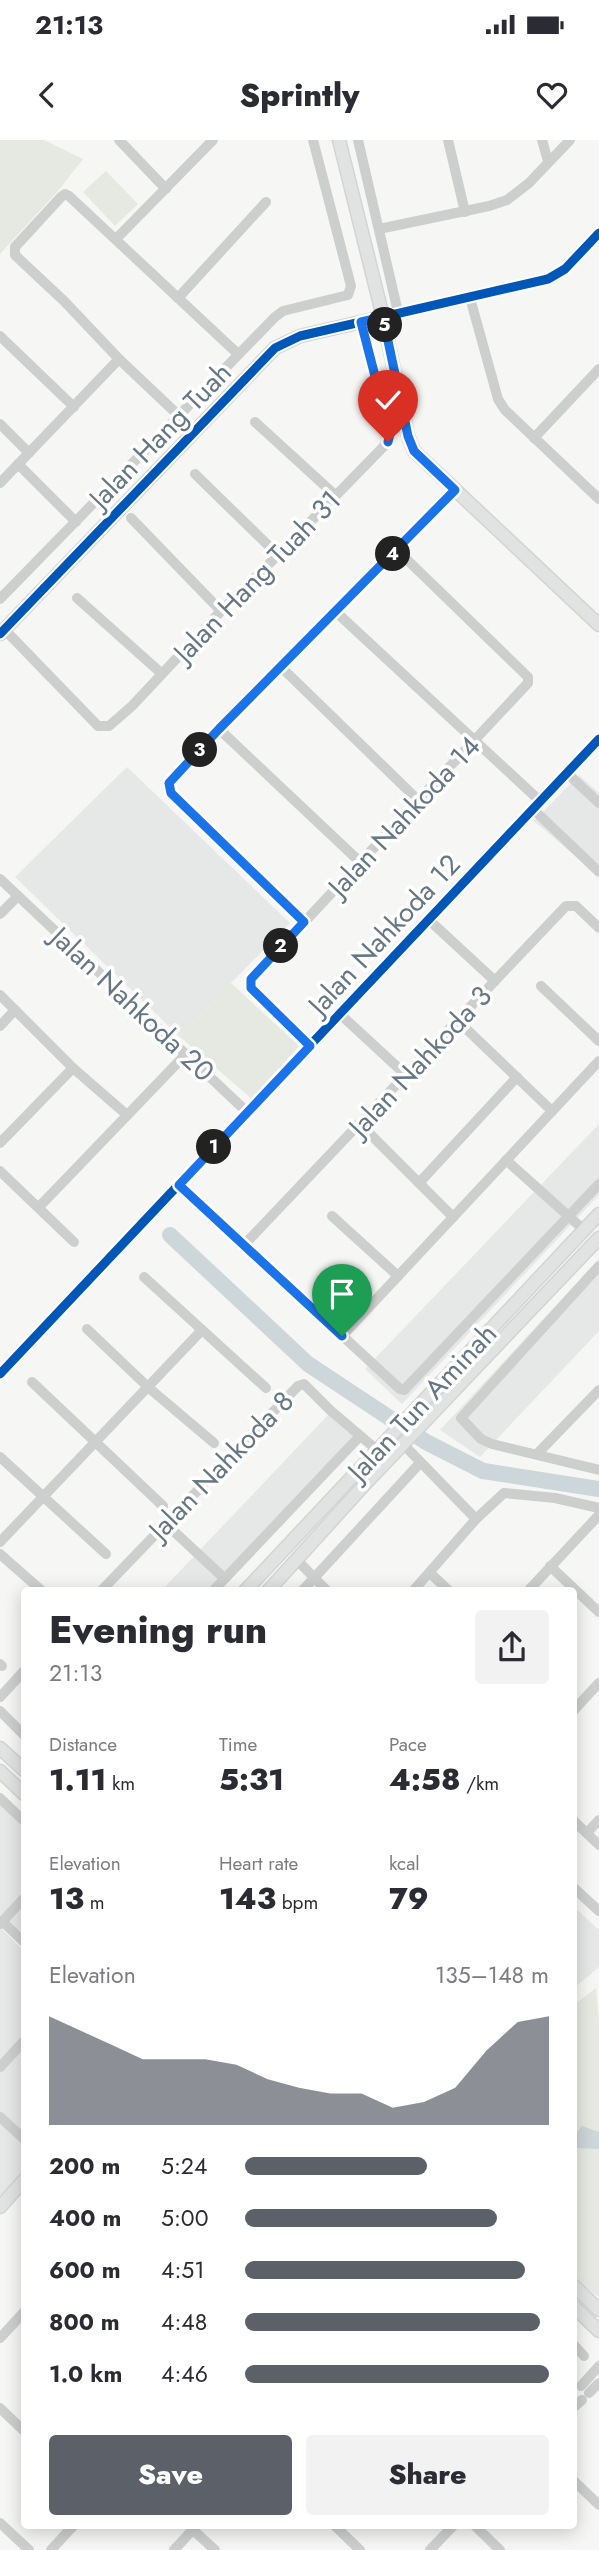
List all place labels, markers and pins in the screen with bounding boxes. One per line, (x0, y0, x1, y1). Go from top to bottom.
pin: 5 (368, 308, 402, 342)
pin (358, 370, 418, 442)
pin: 4 (376, 536, 410, 572)
pin: 3 (182, 732, 218, 768)
pin: 2 (264, 928, 298, 964)
pin: 1 (196, 1130, 232, 1164)
pin (312, 1264, 372, 1336)

